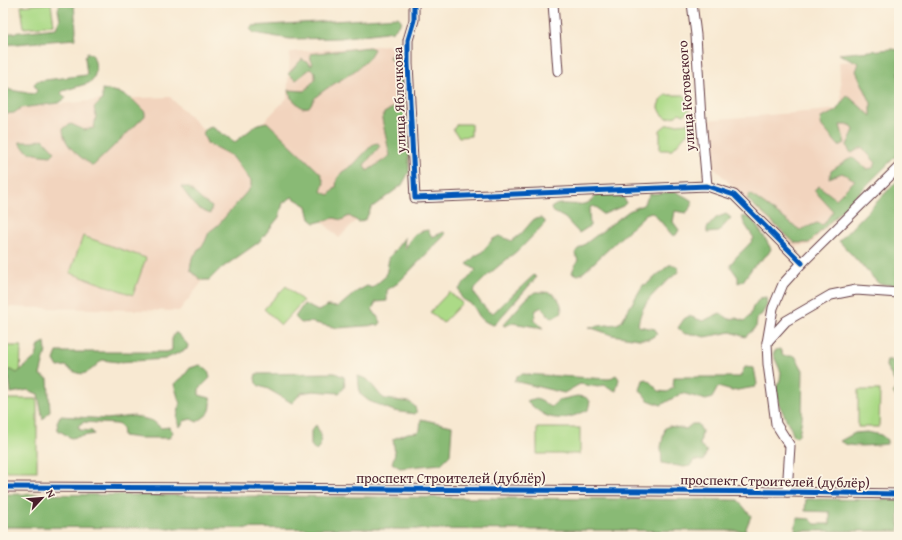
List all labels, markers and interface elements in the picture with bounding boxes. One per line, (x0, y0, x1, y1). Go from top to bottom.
street label: улица Котовского (672, 40, 700, 153)
street label: улица Яблочкова (387, 46, 411, 155)
street label: проспект Строителей (дублёр) (356, 468, 546, 488)
street label: проспект Строителей (дублёр) (680, 469, 870, 493)
north arrow (22, 478, 62, 518)
text: N (42, 487, 60, 501)

